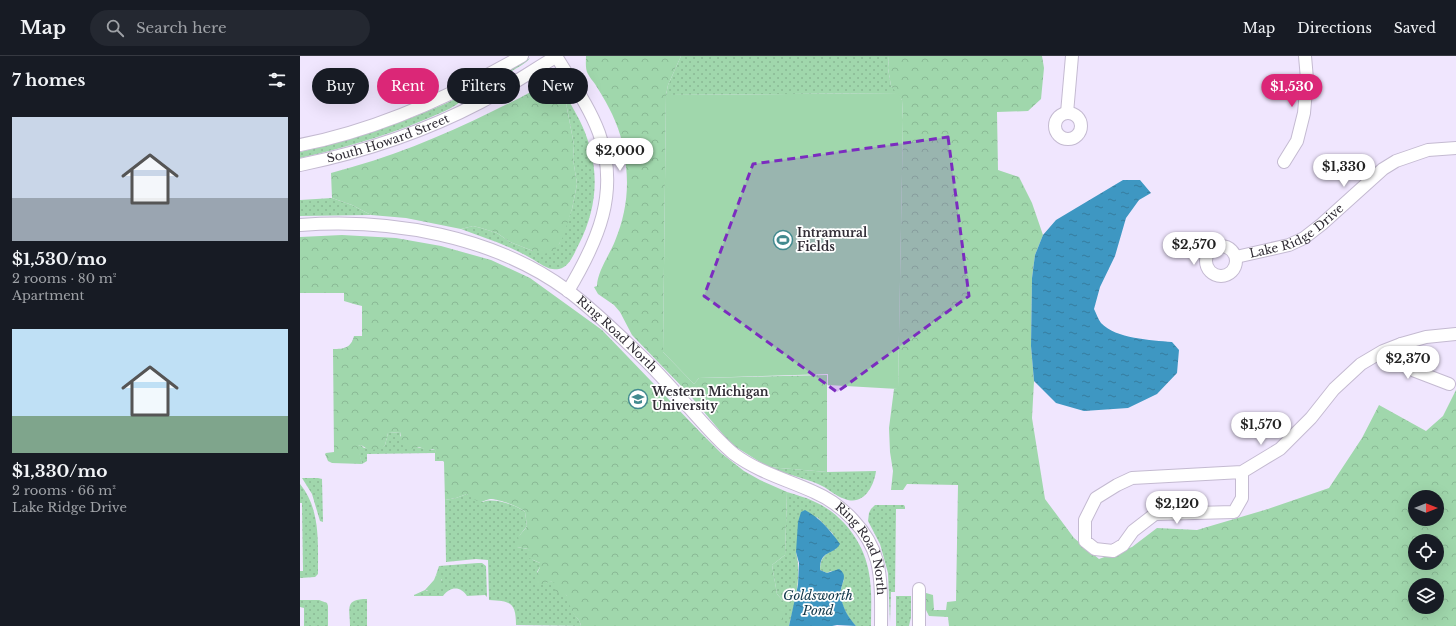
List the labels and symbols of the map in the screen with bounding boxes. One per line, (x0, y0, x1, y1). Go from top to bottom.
pin: $1,530 (1259, 74, 1325, 108)
street label: South Howard Street (325, 110, 452, 166)
pin: $2,000 (587, 138, 653, 172)
pin: $1,330 (1311, 154, 1377, 188)
street label: Lake Ridge Drive (1248, 200, 1346, 261)
place label: Intramural Fields (797, 225, 868, 254)
sports icon: Intramural Fields (772, 229, 794, 251)
pin: $2,570 (1161, 232, 1227, 266)
street label: Ring Road North (574, 293, 661, 375)
pin: $2,370 (1375, 346, 1441, 380)
place label: Western Michigan University (651, 384, 769, 413)
school or university icon: Western Michigan University (627, 388, 649, 410)
pin: $1,570 (1228, 412, 1294, 446)
north arrow (1408, 490, 1444, 526)
pin: $2,120 (1144, 491, 1210, 525)
street label: Ring Road North (832, 499, 889, 595)
water label: Goldsworth Pond (783, 587, 853, 619)

